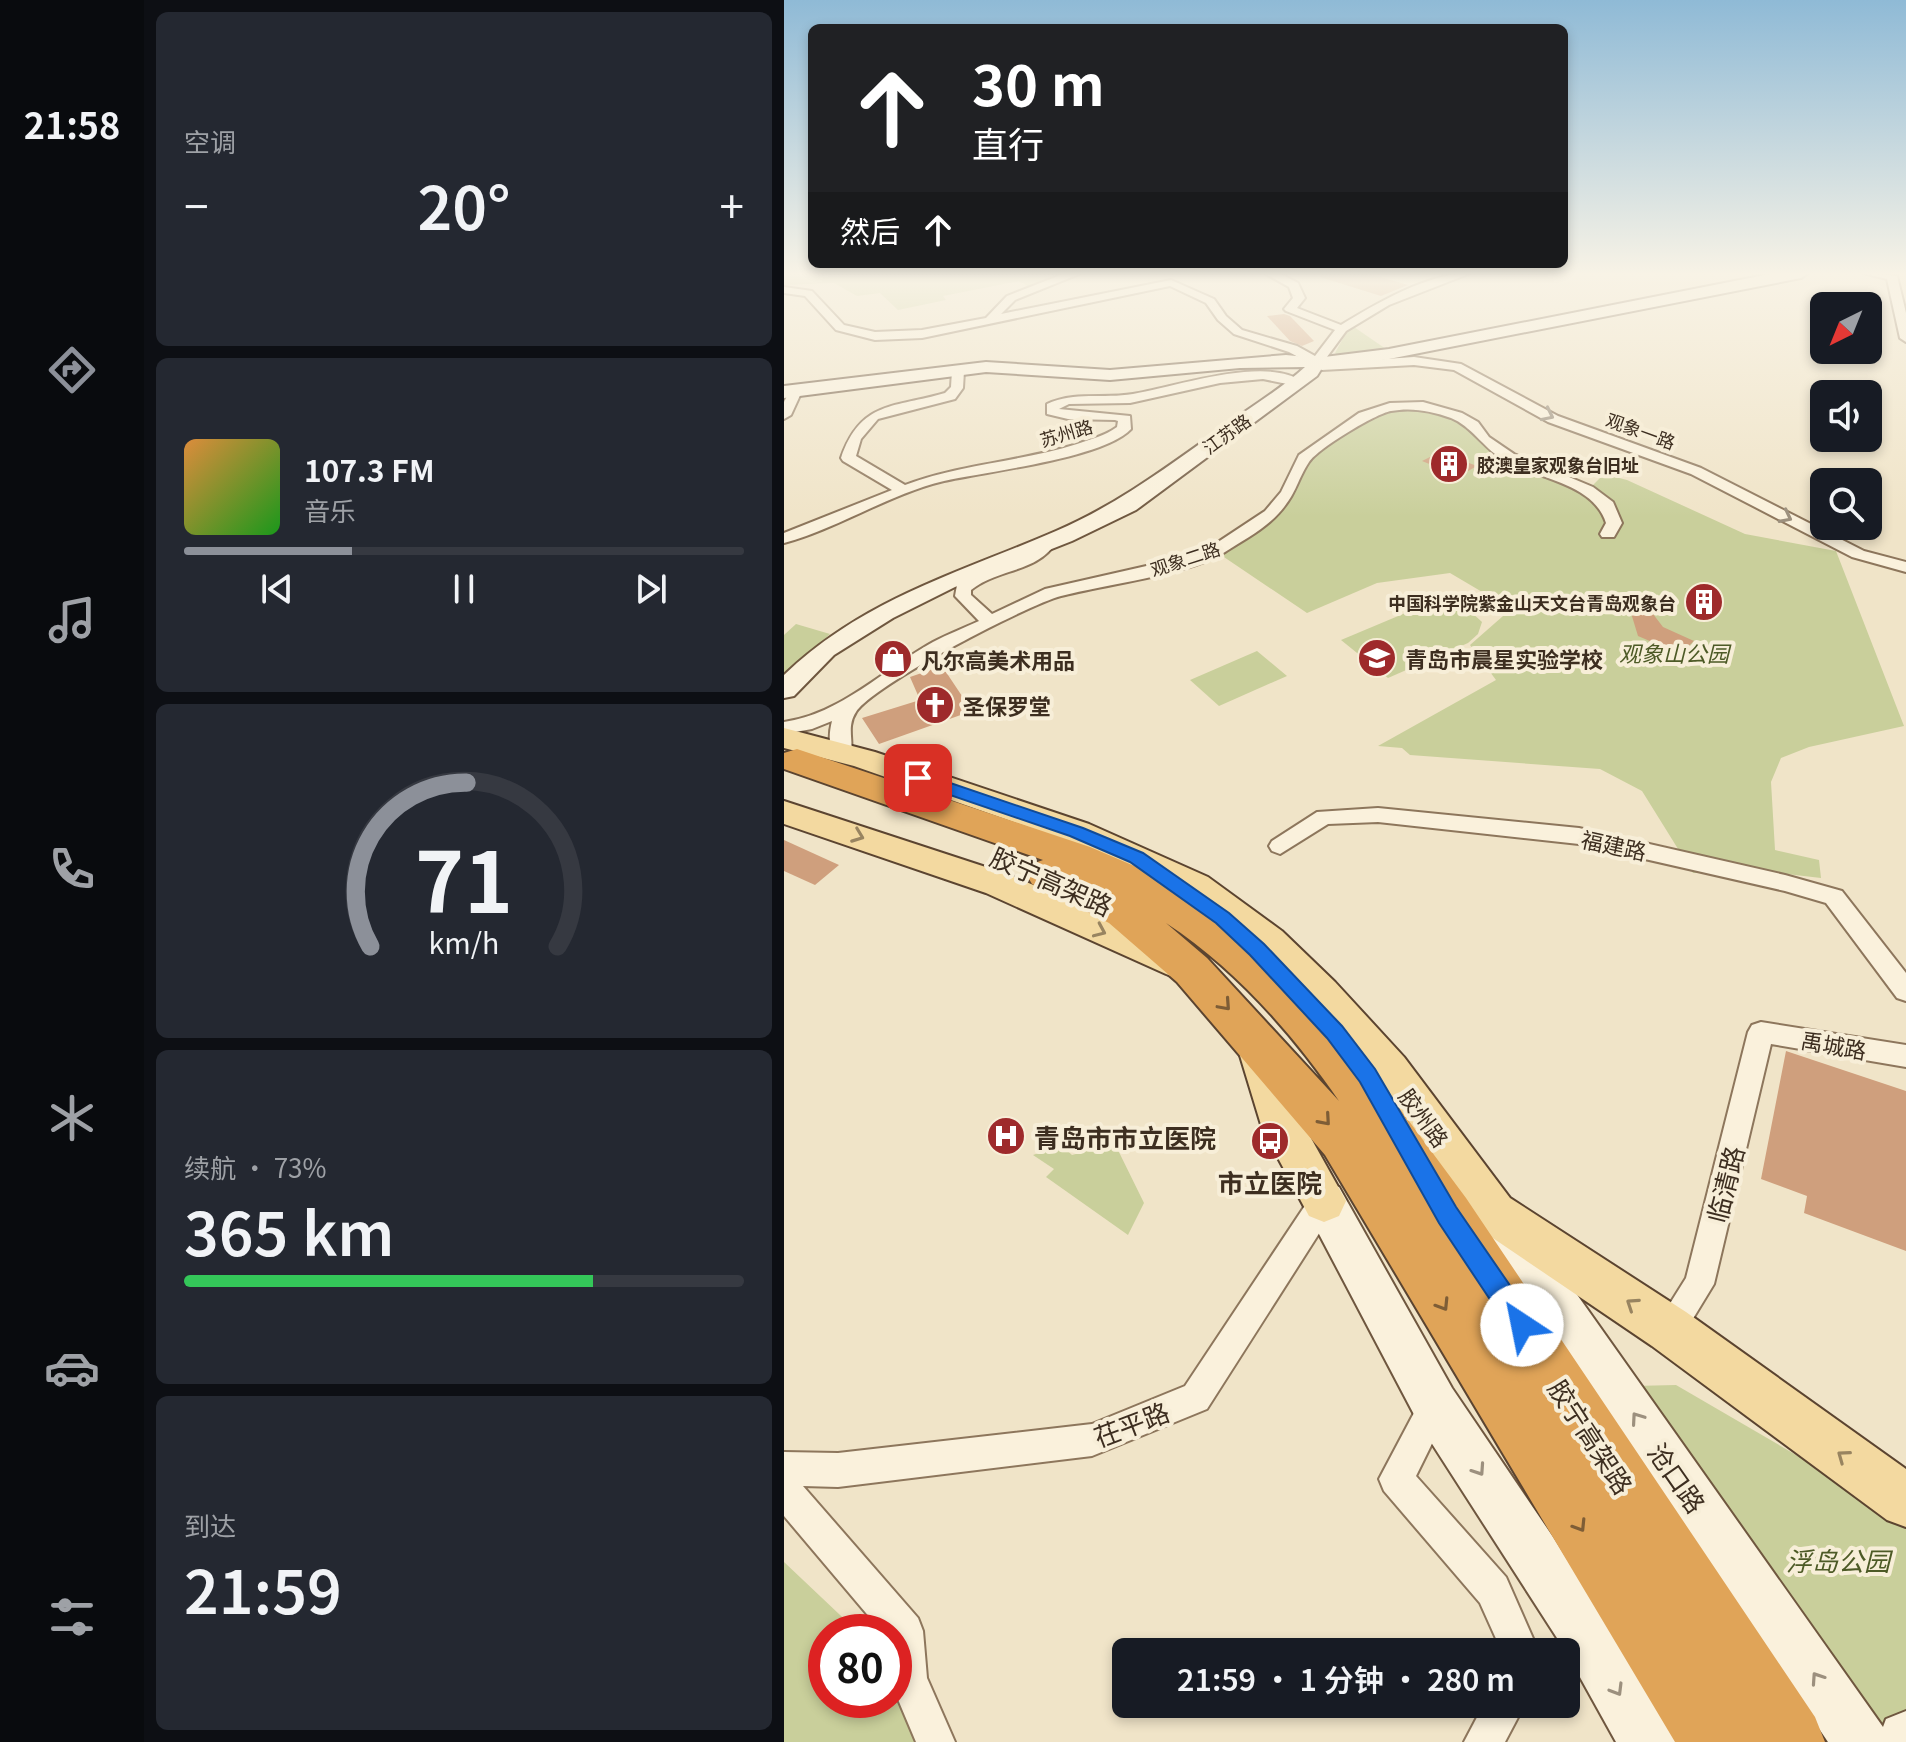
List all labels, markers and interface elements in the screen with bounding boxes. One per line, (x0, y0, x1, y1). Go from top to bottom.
text: 30 m (972, 41, 1105, 122)
icon: ahead (840, 56, 944, 160)
text: 21:58 (24, 97, 120, 149)
text: 直行 (972, 116, 1044, 168)
text: 空调 (184, 122, 236, 159)
text: 20° (417, 160, 511, 247)
text: − (184, 172, 208, 236)
text: + (720, 172, 744, 236)
text: 然后 (840, 208, 900, 252)
icon: ahead (916, 208, 960, 252)
north arrow (1810, 292, 1882, 364)
map controls (1810, 292, 1882, 540)
icon: directions (44, 342, 100, 398)
button: sound (1810, 380, 1882, 452)
one-way arrow (1539, 405, 1554, 421)
street label: 观象一路 (1603, 405, 1679, 455)
street label: 江苏路 (1197, 407, 1255, 459)
street label: 苏州路 (1036, 412, 1096, 452)
building icon: 胶澳皇家观象台旧址 (1428, 443, 1470, 485)
text: 107.3 FM (304, 447, 435, 491)
place label: 胶澳皇家观象台旧址 (1477, 451, 1639, 477)
button: search (1810, 468, 1882, 540)
text: 音乐 (304, 491, 356, 528)
one-way arrow (1778, 508, 1793, 523)
street label: 观象二路 (1147, 535, 1223, 581)
icon: previous (255, 567, 299, 611)
icon: pause (442, 567, 486, 611)
icon: next (629, 567, 673, 611)
building icon: 中国科学院紫金山天文台青岛观象台 (1683, 581, 1725, 623)
place label: 中国科学院紫金山天文台青岛观象台 (1388, 589, 1676, 615)
icon: music (44, 592, 100, 648)
park label: 观象山公园 (1619, 636, 1732, 668)
school or university icon: 青岛市晨星实验学校 (1356, 637, 1398, 679)
shop icon: 凡尔高美术用品 (872, 638, 914, 680)
place label: 青岛市晨星实验学校 (1405, 642, 1603, 674)
place label: 凡尔高美术用品 (921, 643, 1075, 675)
church icon: 圣保罗堂 (914, 684, 956, 726)
place label: 圣保罗堂 (963, 689, 1051, 721)
pin (884, 744, 952, 812)
icon: arrive (896, 756, 940, 800)
text: 71 (415, 816, 513, 937)
street label: 福建路 (1578, 821, 1650, 867)
one-way arrow (850, 826, 864, 843)
street label: 胶宁高架路 (985, 837, 1119, 923)
icon: phone (44, 841, 100, 897)
text: km/h (429, 921, 499, 962)
one-way arrow (1092, 921, 1106, 937)
one-way arrow (1215, 995, 1229, 1010)
street label: 禹城路 (1799, 1023, 1869, 1065)
street label: 胶州路 (1393, 1081, 1457, 1153)
icon: climate (44, 1090, 100, 1146)
one-way arrow (1315, 1111, 1330, 1126)
hospital icon: 青岛市市立医院 (985, 1115, 1027, 1157)
place label: 青岛市市立医院 (1034, 1118, 1216, 1155)
bus stop icon: 市立医院 (1249, 1120, 1291, 1162)
street label: 临清路 (1697, 1142, 1751, 1226)
text: 续航 · 73% (184, 1148, 326, 1185)
place label: 市立医院 (1218, 1163, 1322, 1200)
text: 365 km (184, 1186, 394, 1273)
position arrow (1480, 1283, 1564, 1367)
one-way arrow (1434, 1296, 1449, 1311)
one-way arrow (1626, 1299, 1640, 1314)
icon: car (44, 1340, 100, 1396)
street label: 胶宁高架路 (1541, 1371, 1643, 1501)
street label: 茌平路 (1088, 1392, 1174, 1454)
one-way arrow (1632, 1412, 1647, 1426)
street label: 沧口路 (1640, 1434, 1716, 1520)
one-way arrow (1837, 1451, 1852, 1465)
one-way arrow (1469, 1461, 1484, 1475)
text: 到达 (184, 1506, 236, 1543)
one-way arrow (1570, 1517, 1586, 1532)
park label: 浮岛公园 (1786, 1541, 1894, 1578)
text: 21:59 (184, 1544, 342, 1631)
icon: filters (44, 1589, 100, 1645)
speed limit sign: 80 (808, 1614, 912, 1718)
text: 21:59 · 1 分钟 · 280 m (1177, 1656, 1515, 1700)
one-way arrow (1812, 1672, 1827, 1686)
one-way arrow (1607, 1681, 1623, 1696)

